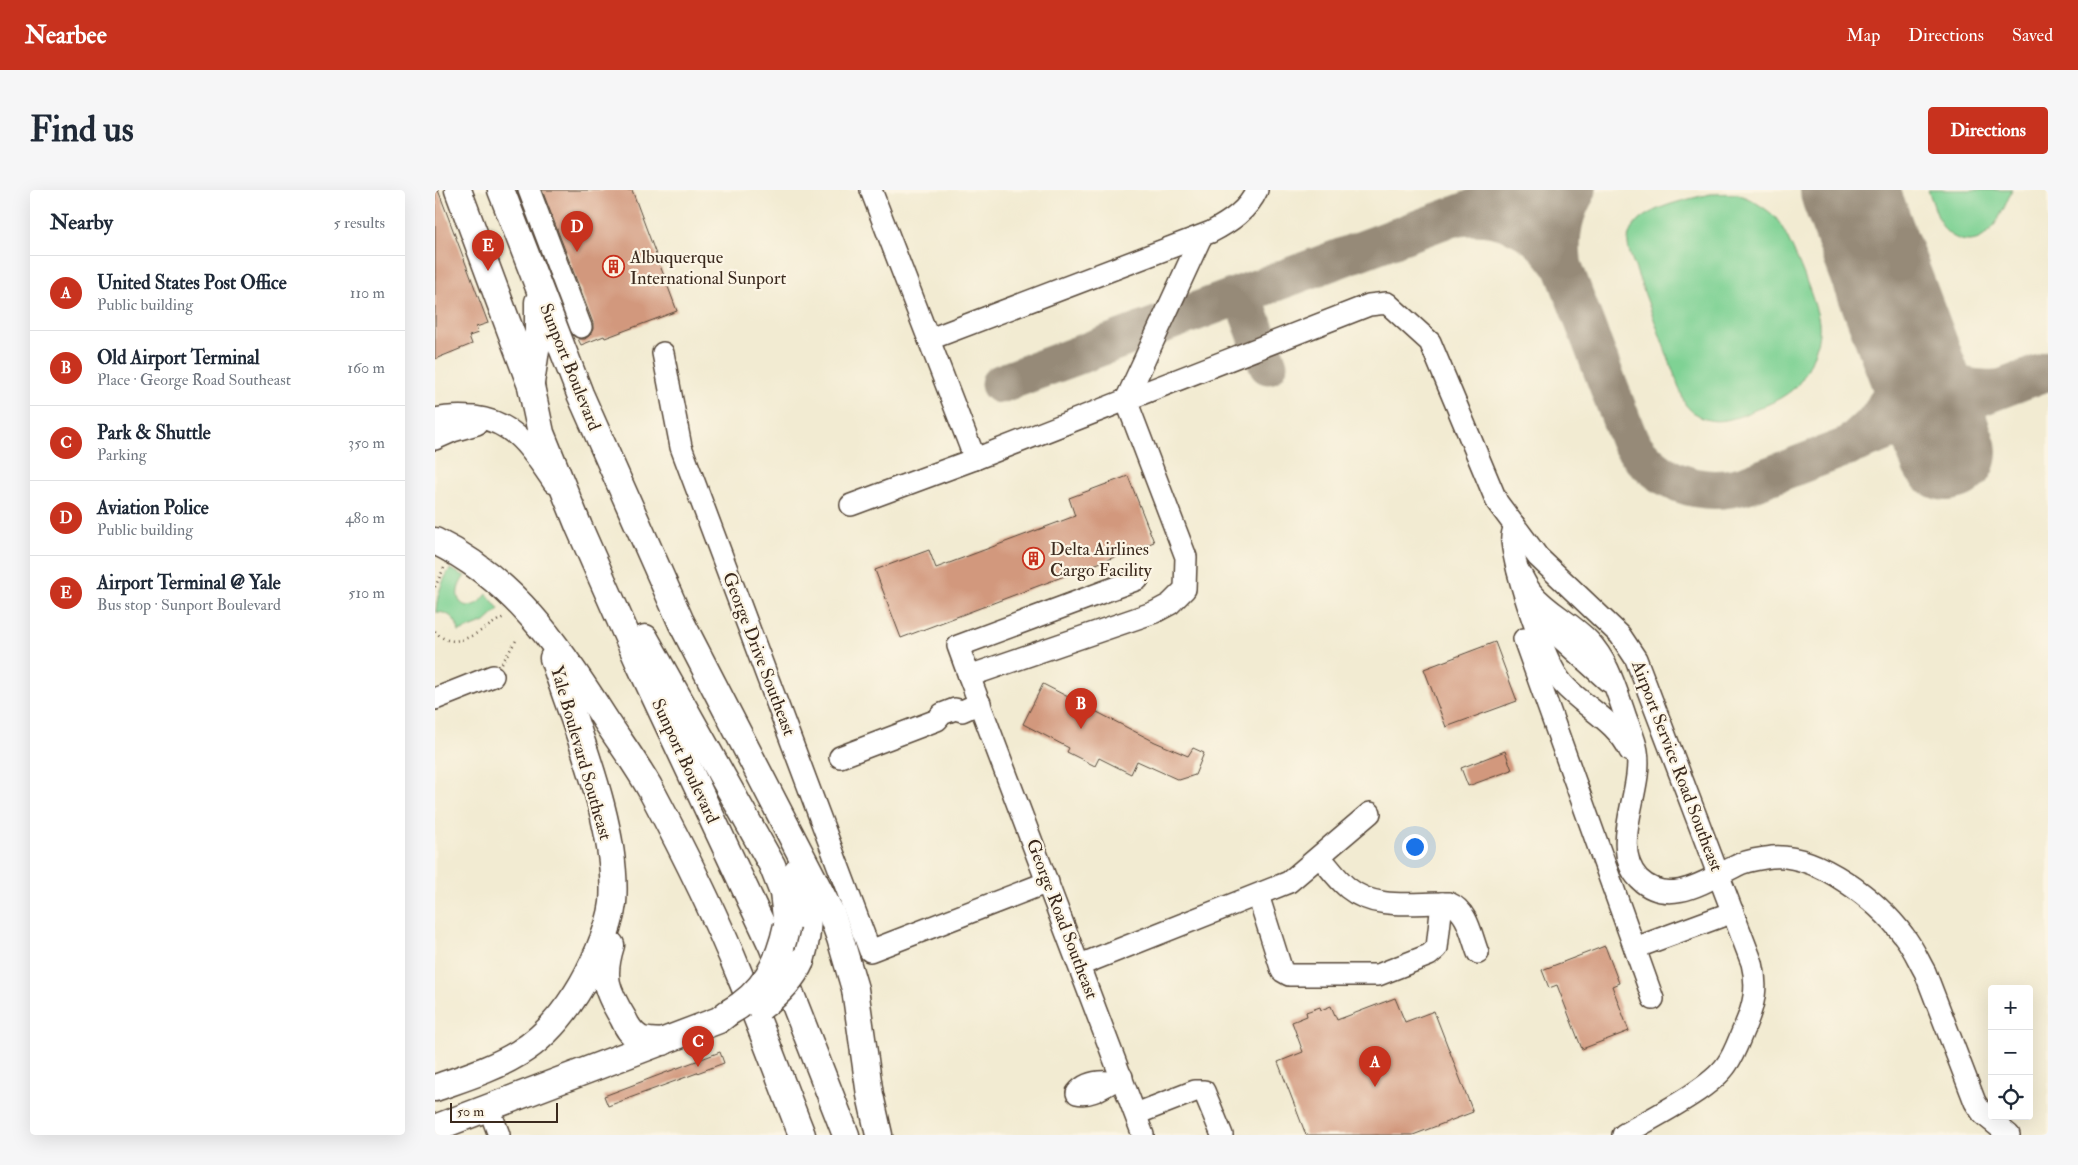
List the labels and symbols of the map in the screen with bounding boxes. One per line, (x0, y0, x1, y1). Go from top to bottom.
pin: D (561, 211, 593, 252)
pin: E (472, 230, 504, 271)
place label: Albuquerque International Sunport (629, 246, 786, 290)
building icon: Albuquerque International Sunport (602, 255, 626, 279)
street label: Sunport Boulevard (534, 300, 606, 434)
place label: Delta Airlines Cargo Facility (1050, 538, 1153, 582)
building icon: Delta Airlines Cargo Facility (1022, 547, 1046, 571)
street label: George Drive Southeast (717, 569, 801, 739)
street label: Airport Service Road Southeast (1626, 656, 1728, 875)
street label: Yale Boulevard Southeast (545, 663, 617, 843)
pin: B (1065, 688, 1097, 729)
street label: Sunport Boulevard (646, 695, 724, 827)
your location (1402, 834, 1428, 860)
street label: George Road Southeast (1021, 836, 1103, 1002)
pin: C (682, 1026, 714, 1067)
pin: A (1359, 1046, 1391, 1087)
scale bar (450, 1100, 557, 1123)

